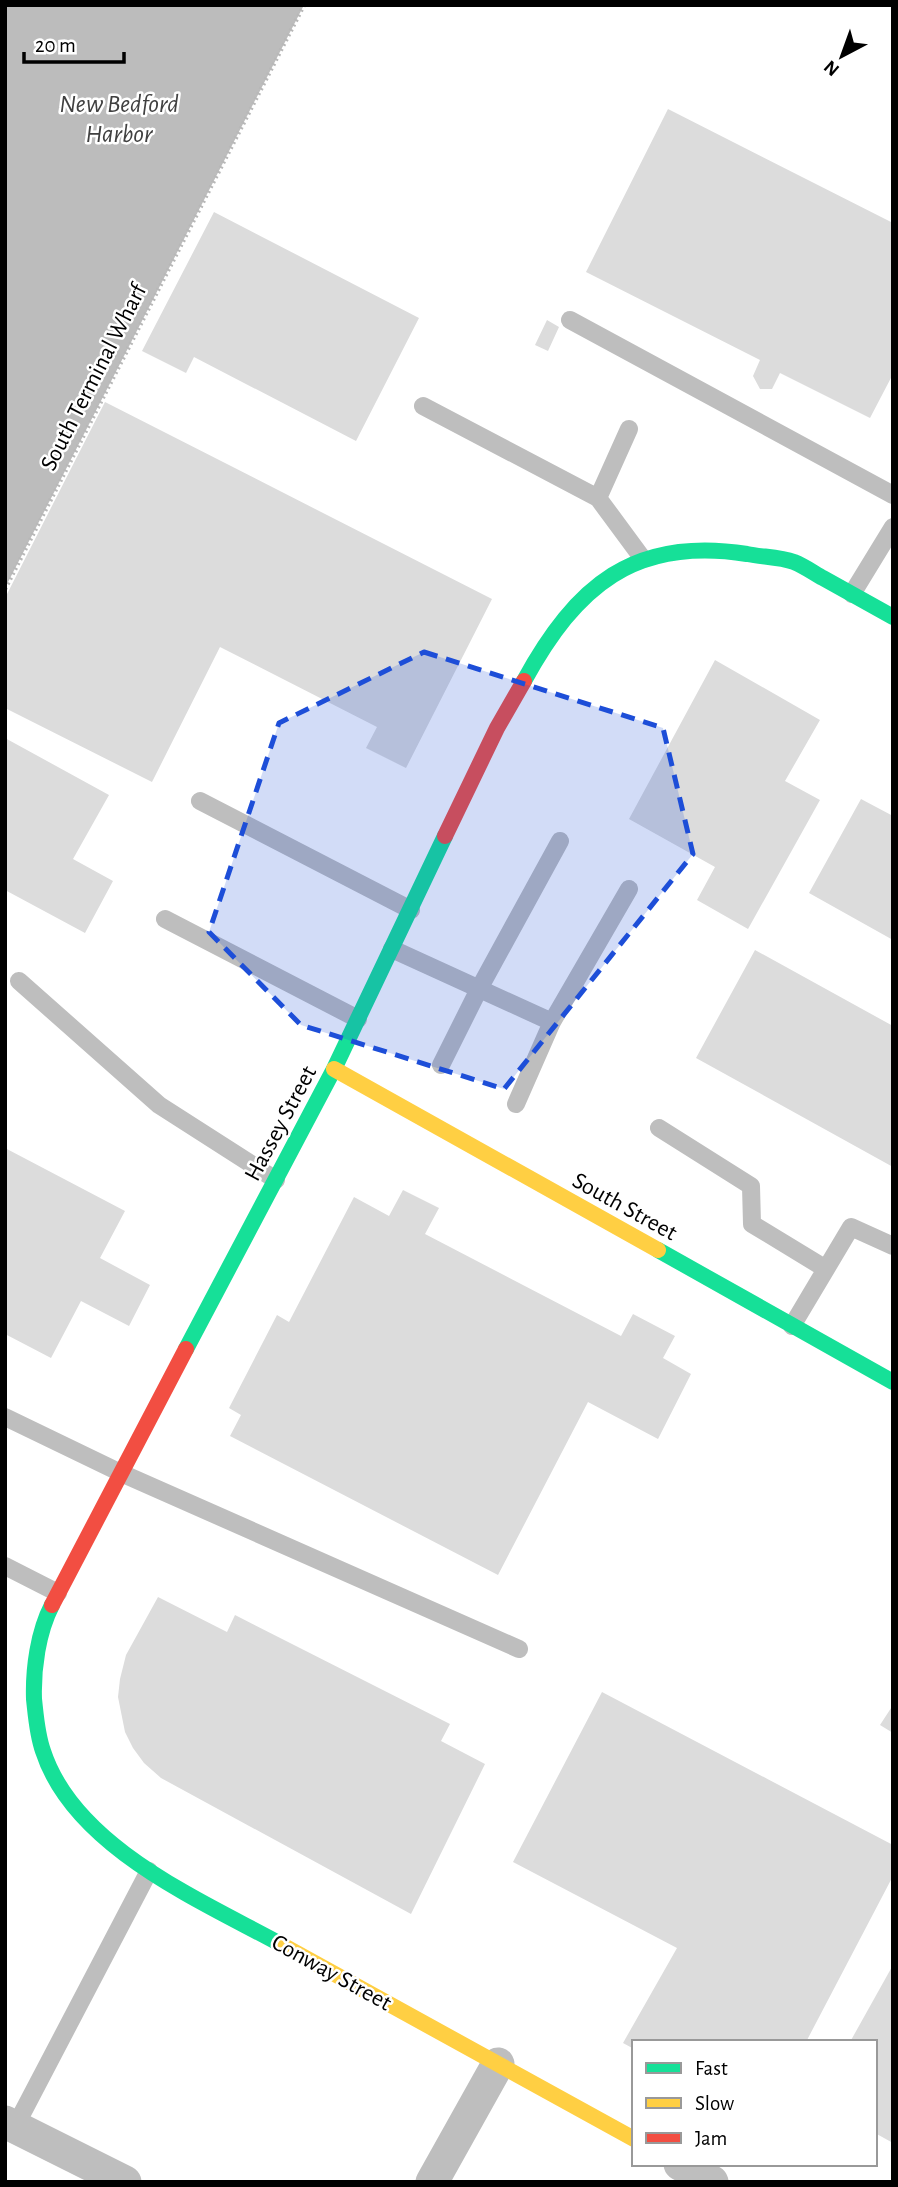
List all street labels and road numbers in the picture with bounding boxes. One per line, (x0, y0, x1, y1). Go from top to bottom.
street label: South Terminal Wharf (36, 279, 152, 475)
street label: Hassey Street (241, 1062, 321, 1185)
street label: South Street (568, 1168, 681, 1246)
street label: Conway Street (268, 1930, 396, 2016)

